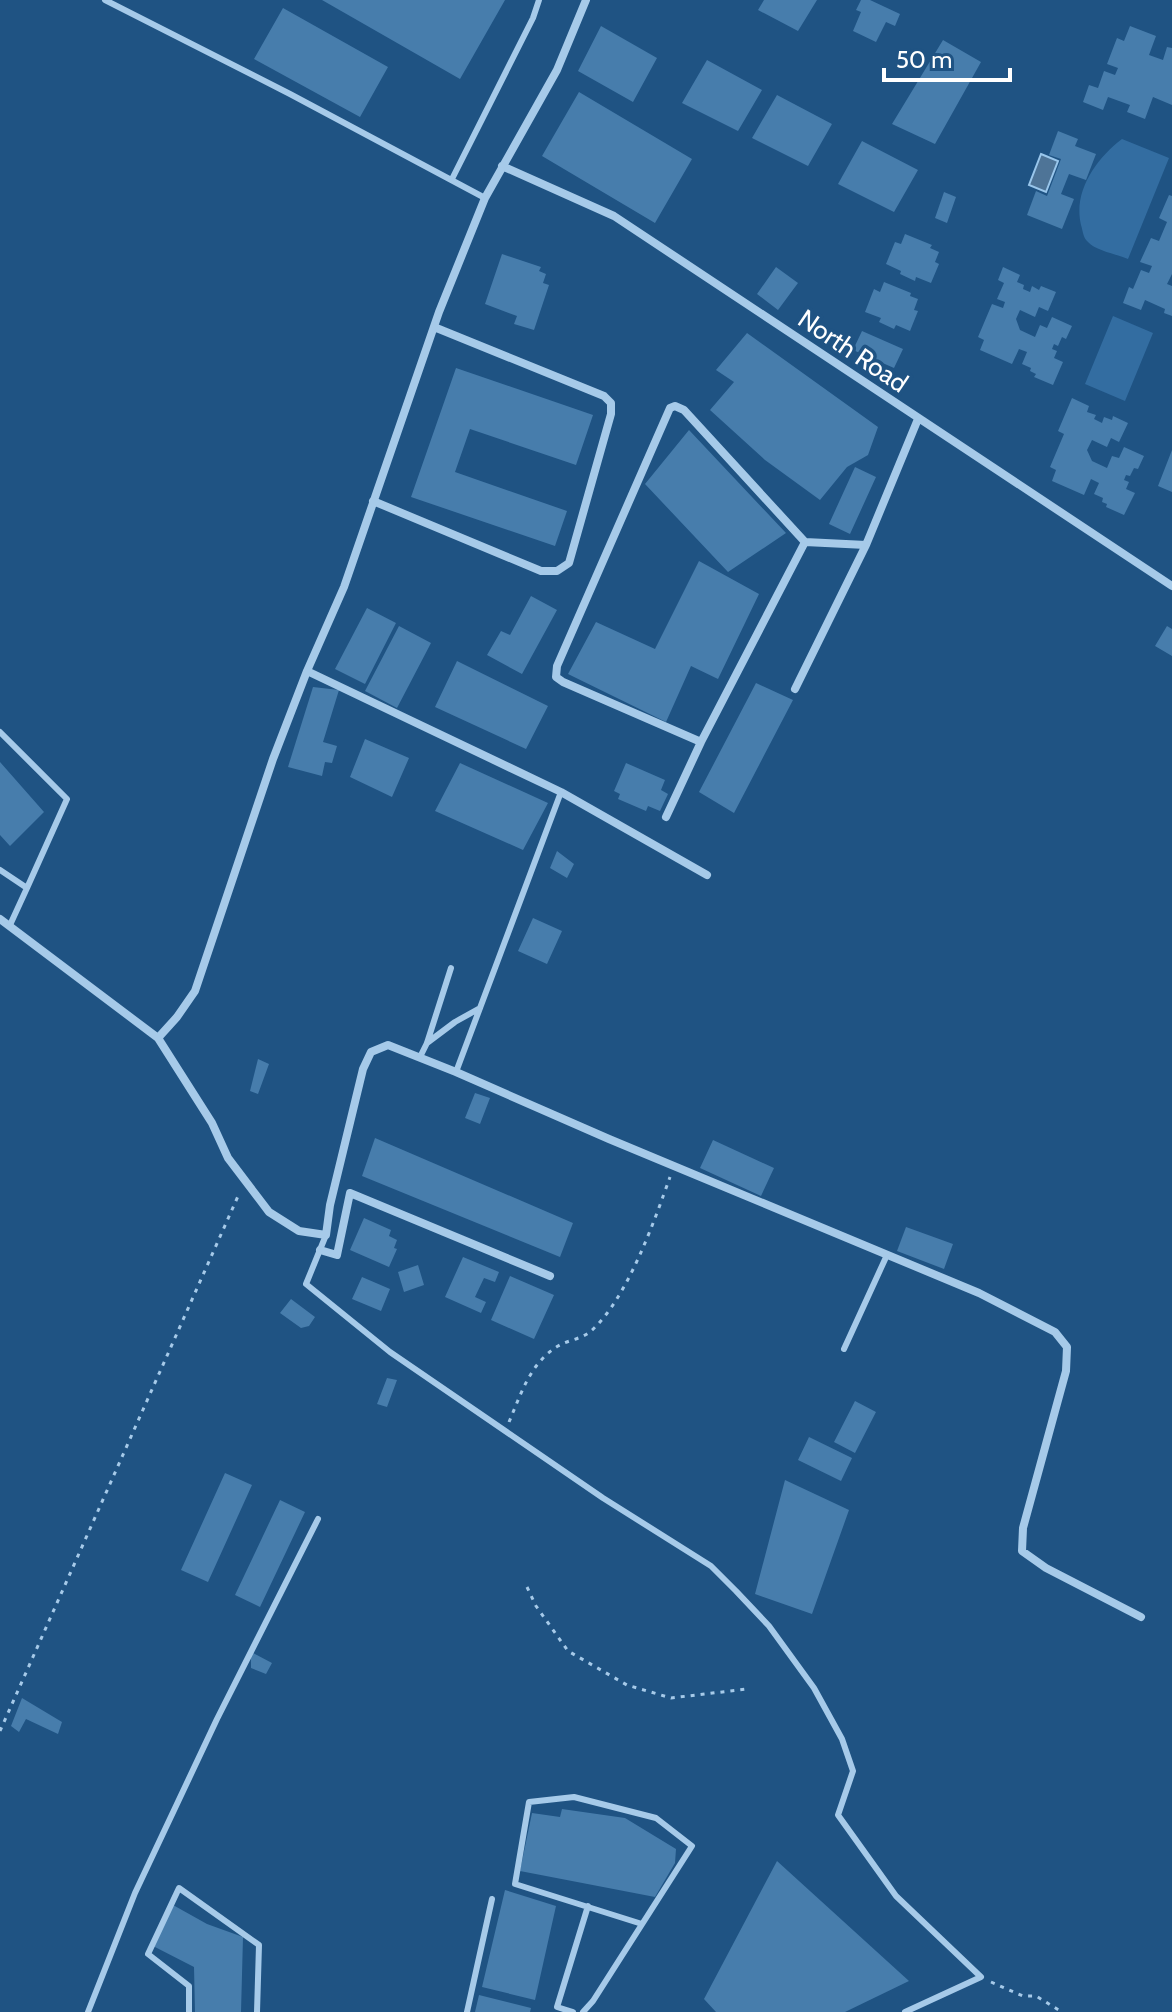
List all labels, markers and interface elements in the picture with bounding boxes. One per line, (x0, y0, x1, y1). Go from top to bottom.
scale bar (884, 32, 1010, 82)
text: 50 m (896, 45, 952, 74)
street label: North Road (792, 303, 914, 399)

